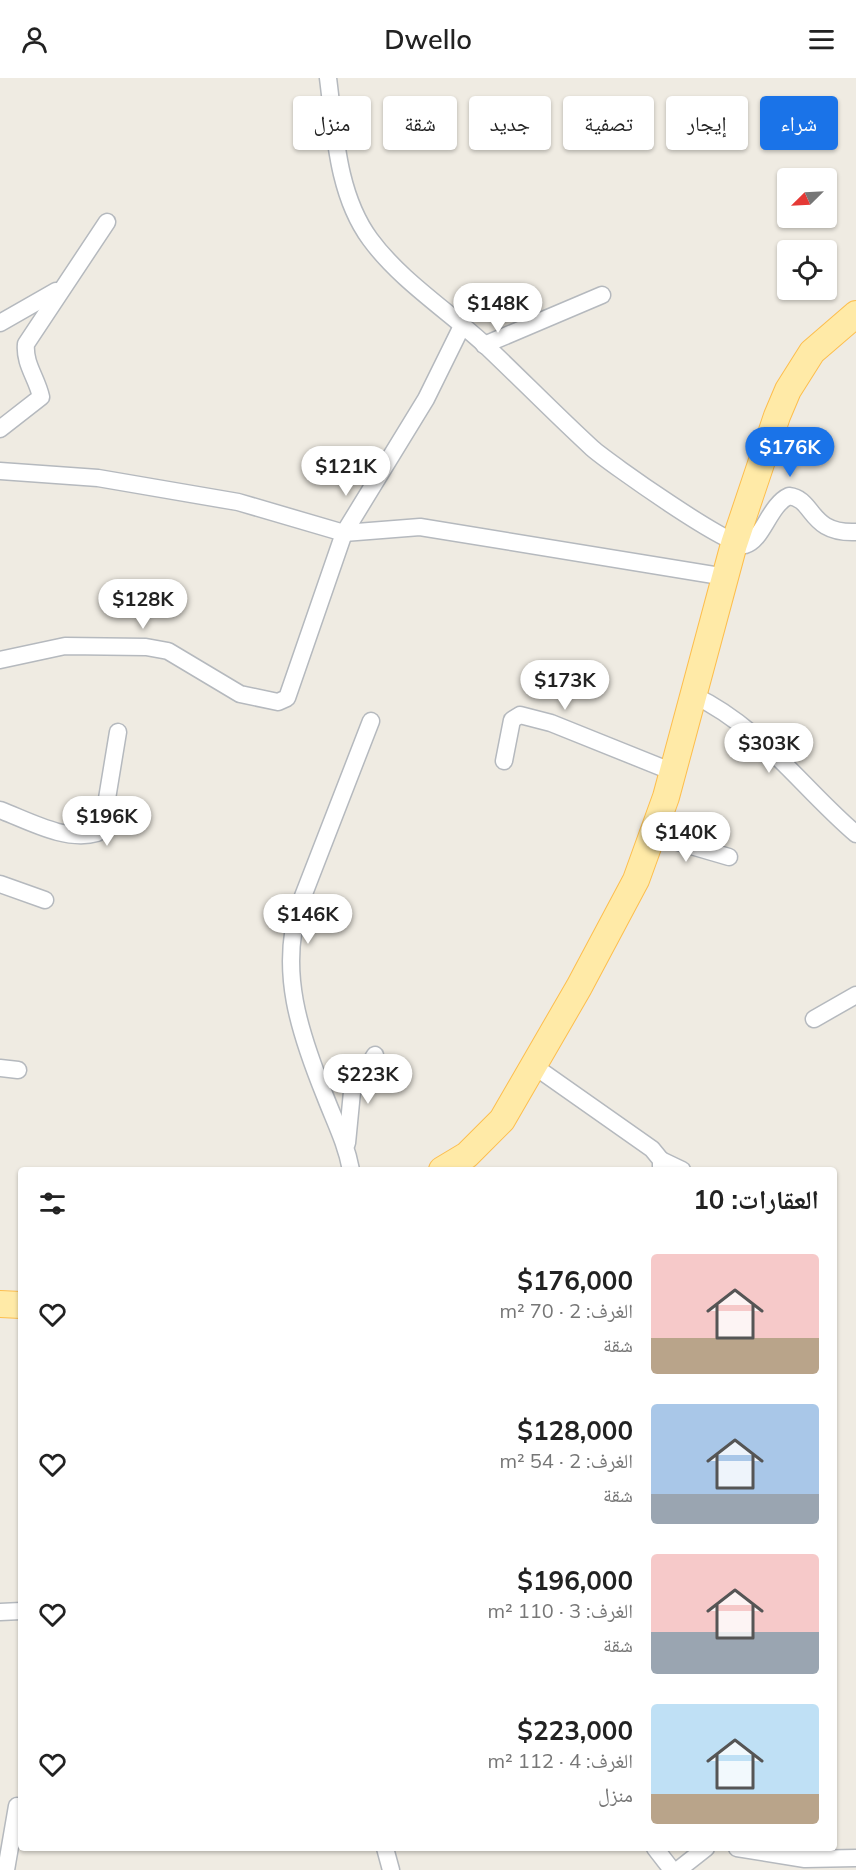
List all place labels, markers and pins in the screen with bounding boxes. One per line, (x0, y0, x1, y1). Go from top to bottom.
pin: $148K (456, 283, 540, 334)
pin: $176K (748, 427, 832, 478)
pin: $121K (304, 446, 388, 497)
pin: $128K (101, 579, 185, 630)
pin: $173K (523, 660, 607, 711)
pin: $303K (727, 723, 811, 774)
pin: $196K (65, 796, 149, 847)
pin: $140K (644, 812, 728, 863)
pin: $146K (266, 894, 350, 945)
pin: $223K (326, 1054, 410, 1105)

